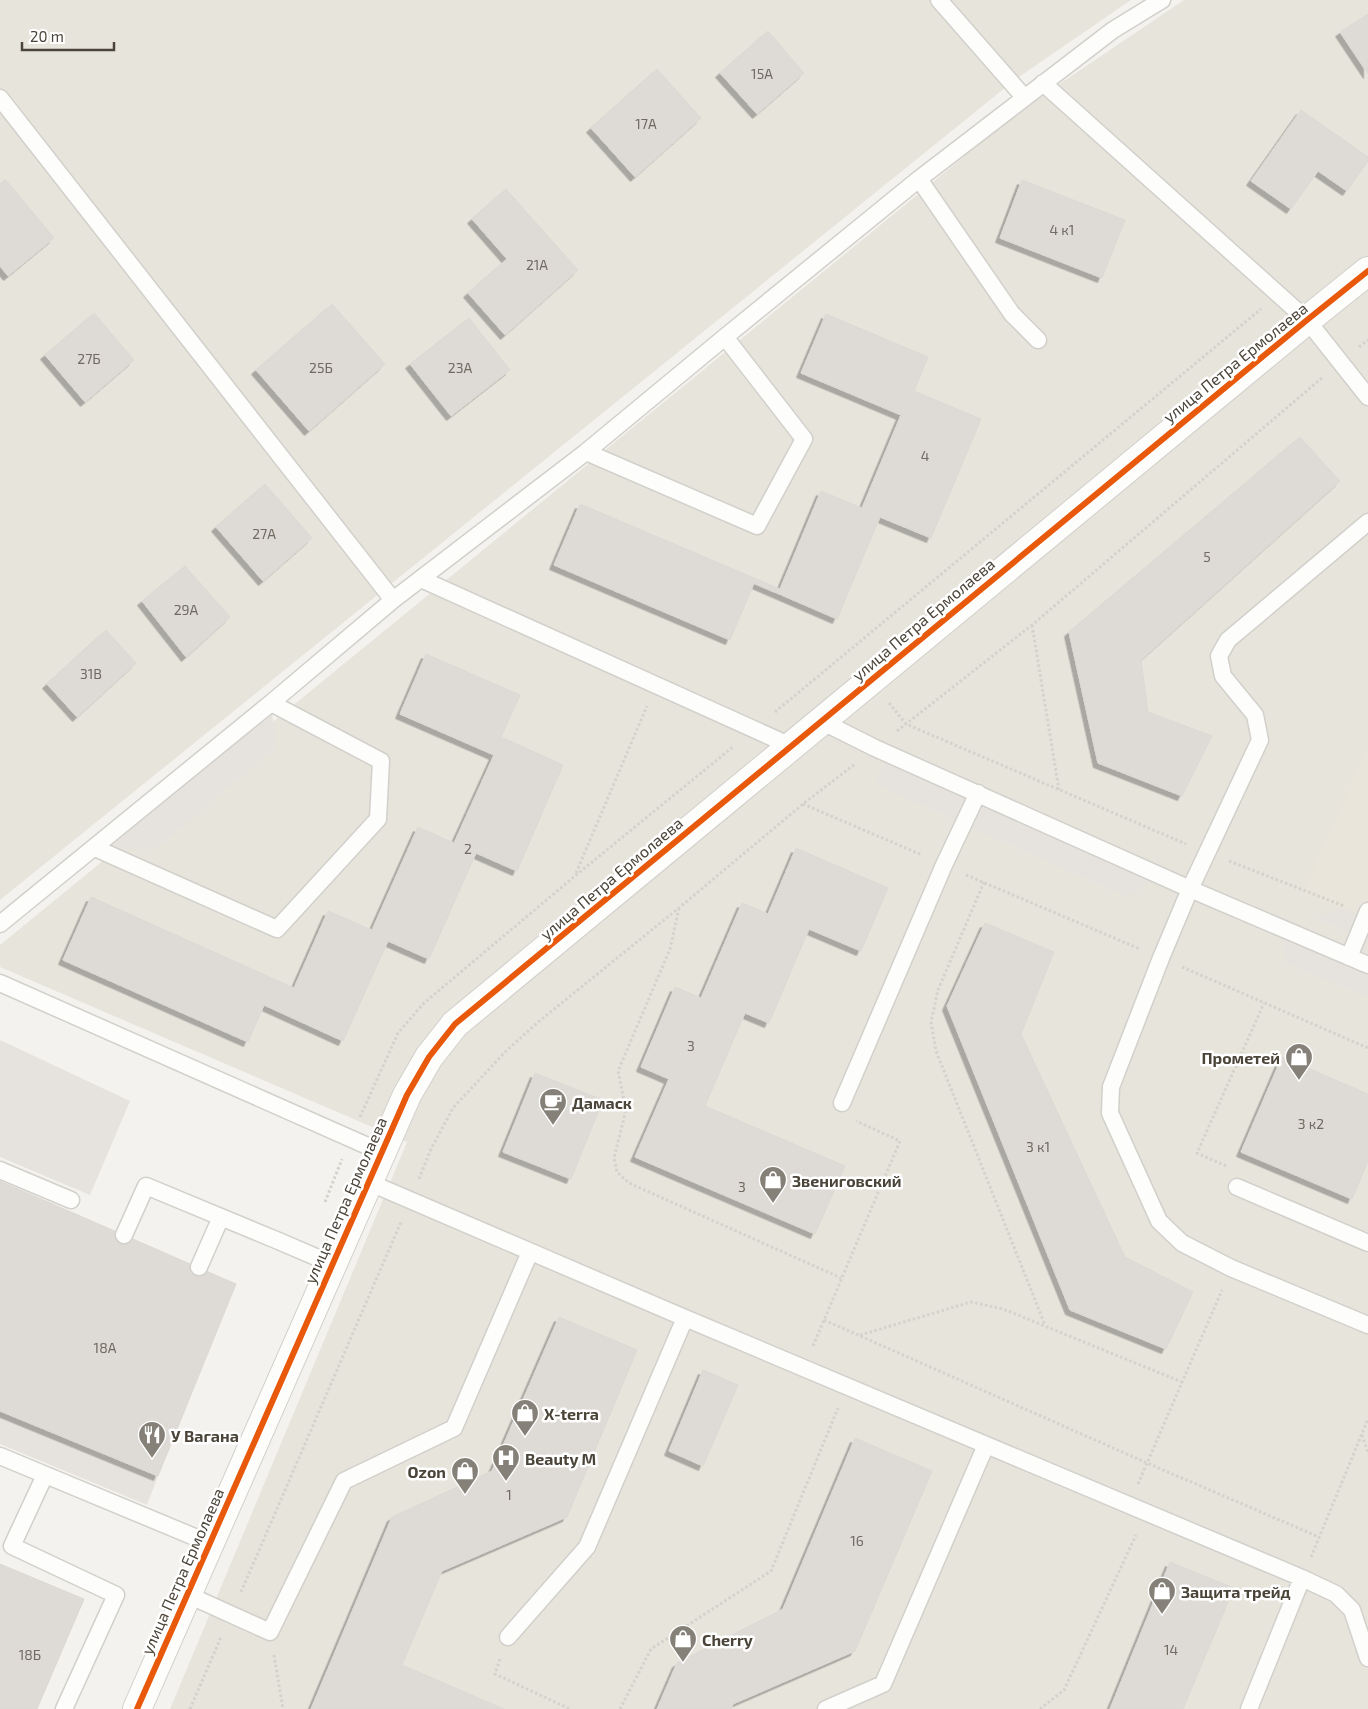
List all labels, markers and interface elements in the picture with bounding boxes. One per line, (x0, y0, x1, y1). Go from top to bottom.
scale bar (22, 20, 115, 52)
text: 20 m (30, 27, 64, 45)
house number: 15А (751, 65, 773, 82)
house number: 17А (635, 115, 657, 132)
house number: 4 к1 (1050, 221, 1074, 238)
house number: 21А (526, 256, 548, 273)
street label: улица Петра Ермолаева (1159, 298, 1312, 427)
house number: 27Б (77, 350, 101, 367)
house number: 25Б (309, 359, 333, 376)
house number: 23А (448, 359, 472, 376)
house number: 4 (921, 447, 929, 464)
house number: 27А (252, 525, 276, 542)
house number: 5 (1203, 548, 1211, 565)
street label: улица Петра Ермолаева (848, 554, 999, 685)
house number: 29А (174, 601, 199, 618)
house number: 31В (80, 665, 102, 682)
street label: улица Петра Ермолаева (536, 813, 687, 944)
house number: 2 (464, 840, 472, 857)
house number: 3 (687, 1037, 695, 1054)
shop icon: Прометей (1284, 1042, 1314, 1081)
place label: Прометей (1201, 1048, 1280, 1067)
cafe icon: Дамаск (538, 1087, 568, 1126)
place label: Дамаск (572, 1093, 632, 1112)
street label: улица Петра Ермолаева (300, 1114, 391, 1287)
house number: 3 к2 (1298, 1115, 1324, 1132)
house number: 3 к1 (1026, 1138, 1050, 1155)
shop icon: Звениговский (758, 1165, 788, 1204)
place label: Звениговский (792, 1171, 902, 1190)
house number: 3 (738, 1178, 746, 1195)
house number: 18А (94, 1339, 117, 1356)
shop icon: X-terra (510, 1398, 540, 1437)
place label: X-terra (544, 1404, 599, 1423)
restaurant icon: У Вагана (137, 1420, 167, 1459)
place label: У Вагана (171, 1426, 239, 1445)
hospital icon: Beauty M (491, 1443, 521, 1482)
place label: Beauty M (525, 1449, 596, 1469)
shop icon: Ozon (450, 1456, 480, 1495)
place label: Ozon (408, 1462, 446, 1481)
street label: улица Петра Ермолаева (137, 1485, 228, 1658)
house number: 1 (506, 1486, 512, 1503)
house number: 16 (850, 1532, 864, 1549)
shop icon: Защита трейд (1147, 1576, 1177, 1615)
place label: Защита трейд (1181, 1582, 1291, 1601)
shop icon: Cherry (668, 1624, 698, 1663)
place label: Cherry (702, 1630, 753, 1650)
house number: 14 (1164, 1641, 1178, 1658)
house number: 18Б (19, 1646, 41, 1663)

